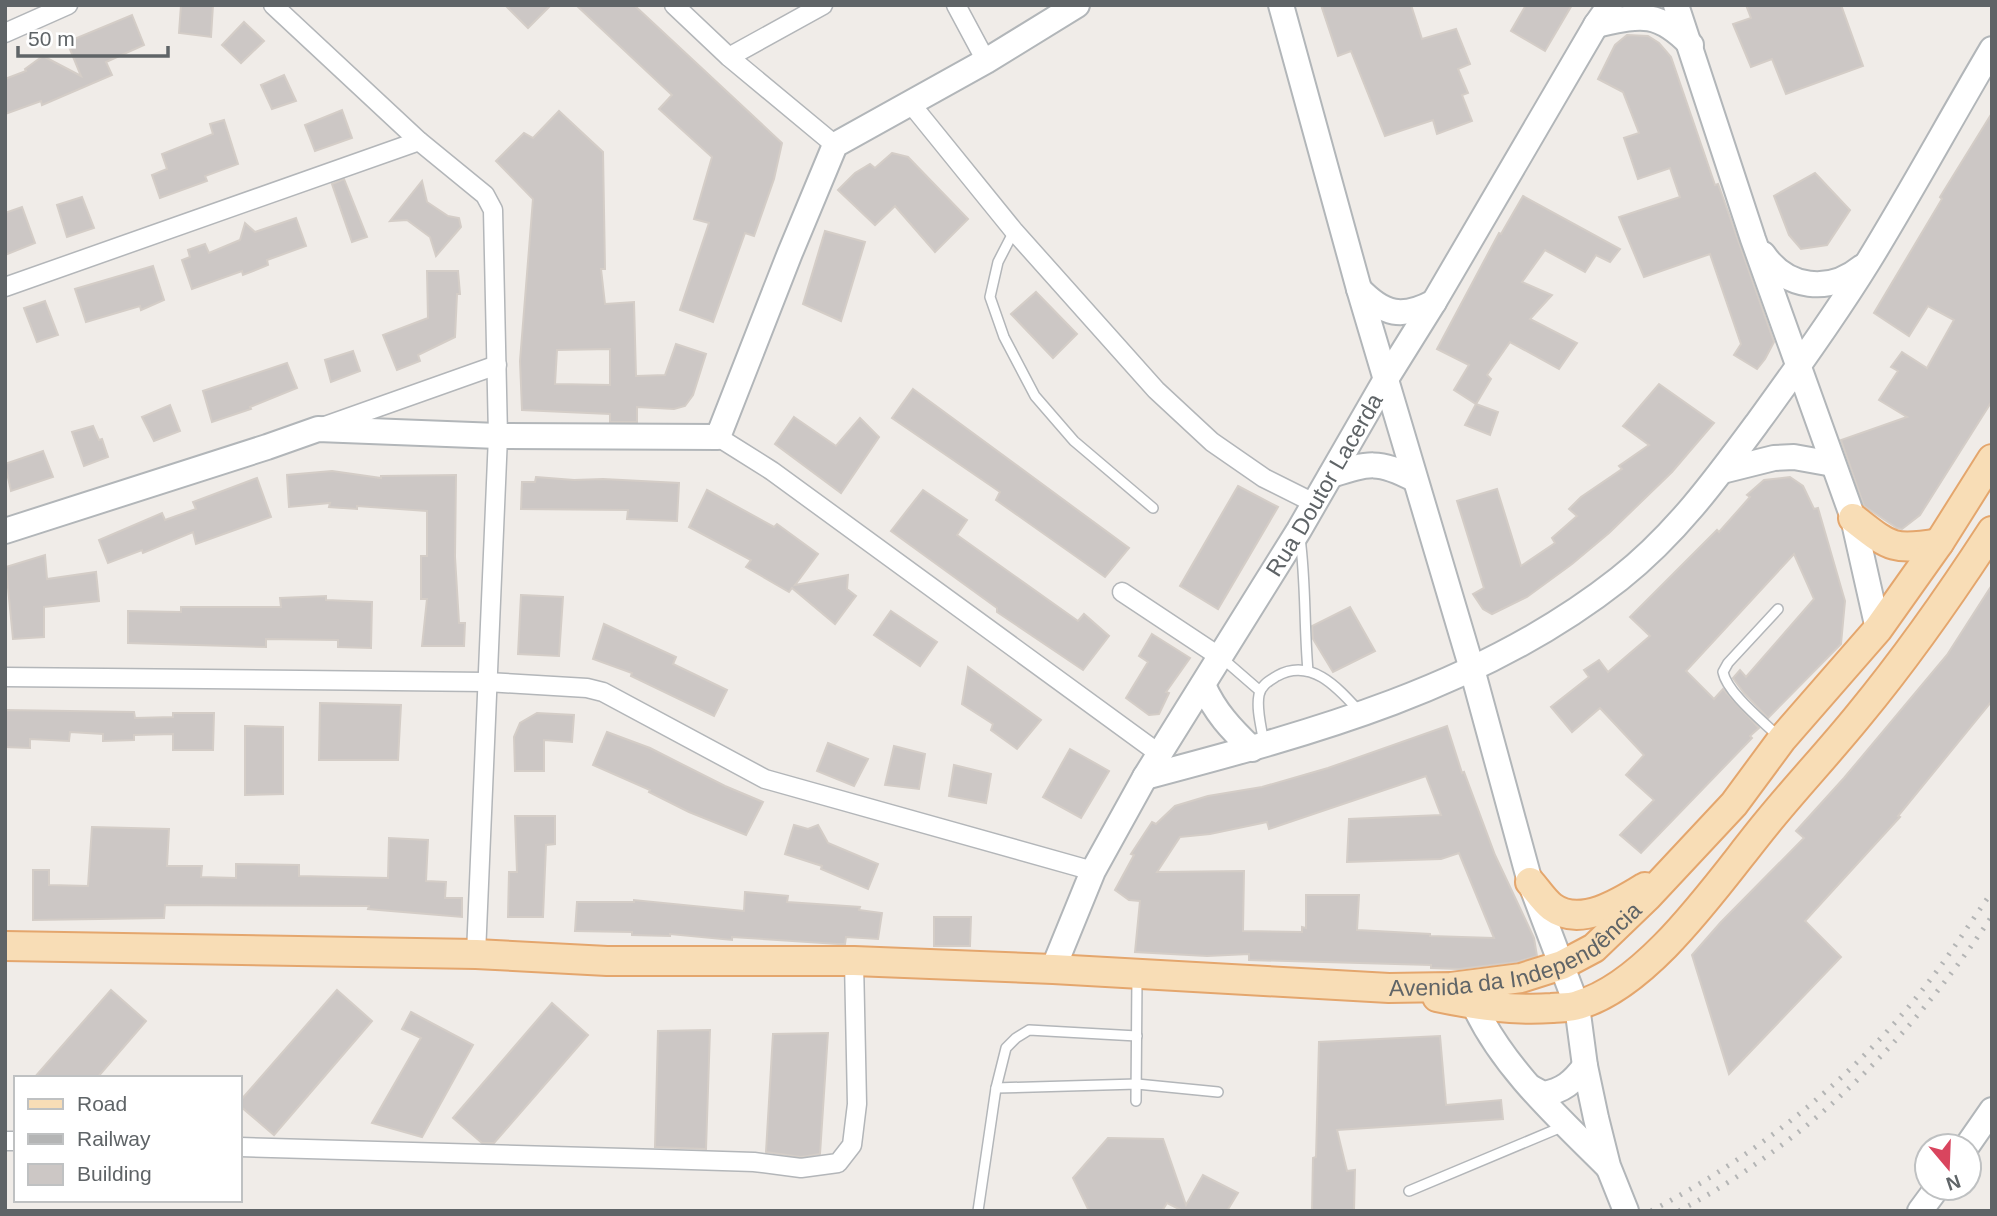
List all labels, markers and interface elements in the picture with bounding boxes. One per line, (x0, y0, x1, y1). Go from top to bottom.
scale bar (18, 14, 168, 58)
text: 50 m (28, 27, 75, 50)
street label: Rua Doutor Lacerda (1260, 389, 1388, 581)
street label: Avenida da Independência (1389, 897, 1647, 1001)
legend (14, 1076, 242, 1202)
text: Road (77, 1092, 127, 1115)
text: Railway (77, 1127, 151, 1150)
north arrow (1913, 1132, 1983, 1202)
text: Building (77, 1162, 152, 1185)
text: N (1943, 1170, 1963, 1195)

